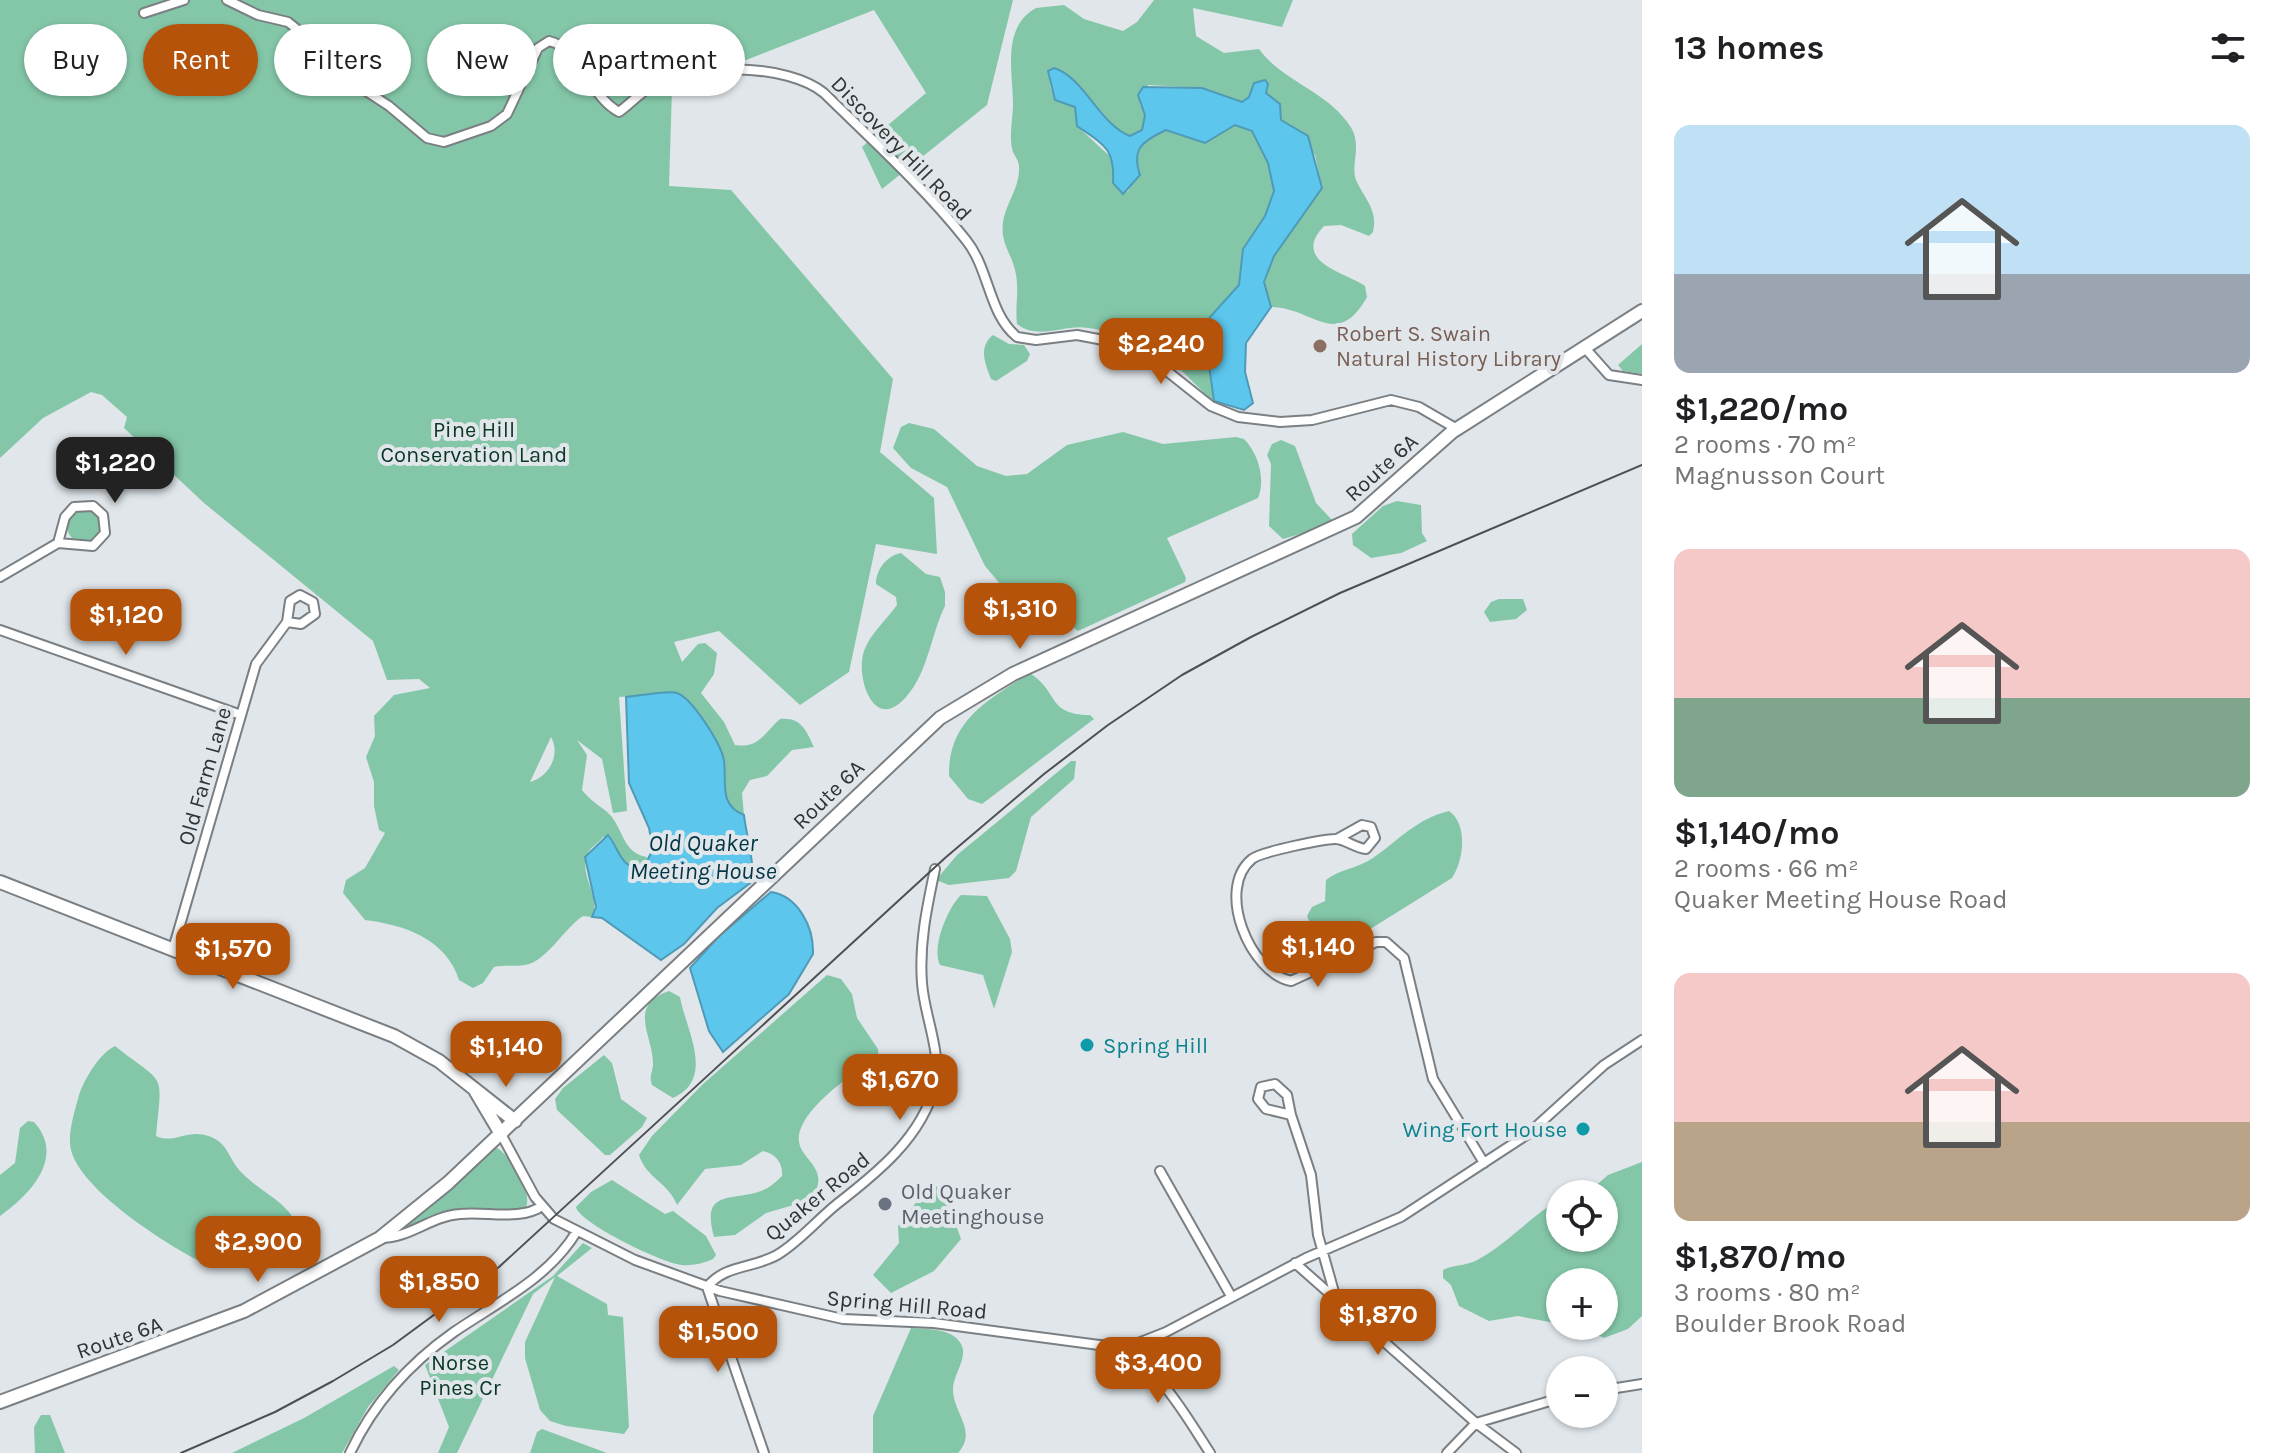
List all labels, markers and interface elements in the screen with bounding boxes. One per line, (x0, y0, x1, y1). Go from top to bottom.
chip: Buy (24, 24, 127, 96)
chip: Rent (143, 24, 258, 96)
chip: Filters (274, 24, 411, 96)
chip: New (427, 24, 537, 96)
chip: Apartment (553, 24, 745, 96)
icon: filters (2206, 26, 2250, 70)
text: 13 homes (1674, 28, 1825, 68)
street label: Discovery Hill Road (826, 71, 977, 227)
icon: home (1890, 177, 2034, 321)
pin: $2,240 (1096, 318, 1226, 386)
place label: Robert S. Swain Natural History Library (1336, 321, 1561, 372)
text: $2,240 (1117, 328, 1205, 359)
marker: Robert S. Swain Natural History Library (1311, 337, 1329, 355)
text: $1,220/mo (1674, 389, 1848, 429)
park label: Pine Hill Conservation Land (381, 417, 567, 468)
street label: Route 6A (1340, 428, 1424, 507)
text: 2 rooms · 70 m² (1674, 429, 1857, 460)
pin: $1,220 (50, 437, 180, 505)
text: $1,220 (74, 447, 156, 478)
text: Magnusson Court (1674, 460, 1885, 491)
pin: $1,310 (955, 583, 1085, 651)
pin: $1,120 (61, 589, 191, 657)
text: $1,310 (982, 593, 1058, 624)
text: $1,120 (88, 599, 164, 630)
icon: home (1890, 601, 2034, 745)
street label: Old Farm Lane (173, 704, 237, 848)
street label: Route 6A (788, 754, 870, 835)
text: $1,140/mo (1674, 813, 1840, 853)
water label: Old Quaker Meeting House (629, 829, 777, 885)
text: 2 rooms · 66 m² (1674, 853, 1859, 884)
text: Quaker Meeting House Road (1674, 884, 2008, 915)
pin: $1,140 (1253, 921, 1383, 989)
pin: $1,570 (168, 923, 298, 991)
text: $1,140 (1281, 931, 1355, 962)
text: $1,570 (194, 933, 272, 964)
pin: $1,140 (441, 1021, 571, 1089)
icon: home (1890, 1025, 2034, 1169)
text: $1,140 (469, 1031, 543, 1062)
place label: Spring Hill (1103, 1033, 1208, 1059)
marker: Spring Hill (1078, 1036, 1096, 1054)
pin: $1,670 (835, 1054, 965, 1122)
text: $1,670 (861, 1064, 939, 1095)
place label: Wing Fort House (1403, 1117, 1567, 1143)
marker: Wing Fort House (1574, 1120, 1592, 1138)
street label: Quaker Road (760, 1147, 875, 1247)
place label: Old Quaker Meetinghouse (901, 1179, 1044, 1230)
map controls (1546, 1180, 1618, 1428)
button: locate (1546, 1180, 1618, 1252)
marker: Old Quaker Meetinghouse (876, 1195, 894, 1213)
pin: $2,900 (193, 1216, 323, 1284)
text: $2,900 (214, 1226, 302, 1257)
text: $1,870/mo (1674, 1237, 1846, 1277)
pin: $1,850 (374, 1256, 504, 1324)
text: $1,850 (398, 1266, 480, 1297)
button: + (1546, 1268, 1618, 1340)
text: 3 rooms · 80 m² (1674, 1277, 1861, 1308)
street label: Spring Hill Road (826, 1285, 988, 1325)
pin: $1,870 (1313, 1289, 1443, 1357)
text: $1,870 (1338, 1299, 1418, 1330)
pin: $1,500 (653, 1306, 783, 1374)
text: Boulder Brook Road (1674, 1308, 1906, 1339)
street label: Route 6A (73, 1311, 166, 1365)
text: $1,500 (677, 1316, 759, 1347)
pin: $3,400 (1093, 1337, 1223, 1405)
text: $3,400 (1113, 1347, 1203, 1378)
park label: Norse Pines Cr (419, 1350, 501, 1401)
button: − (1546, 1356, 1618, 1428)

